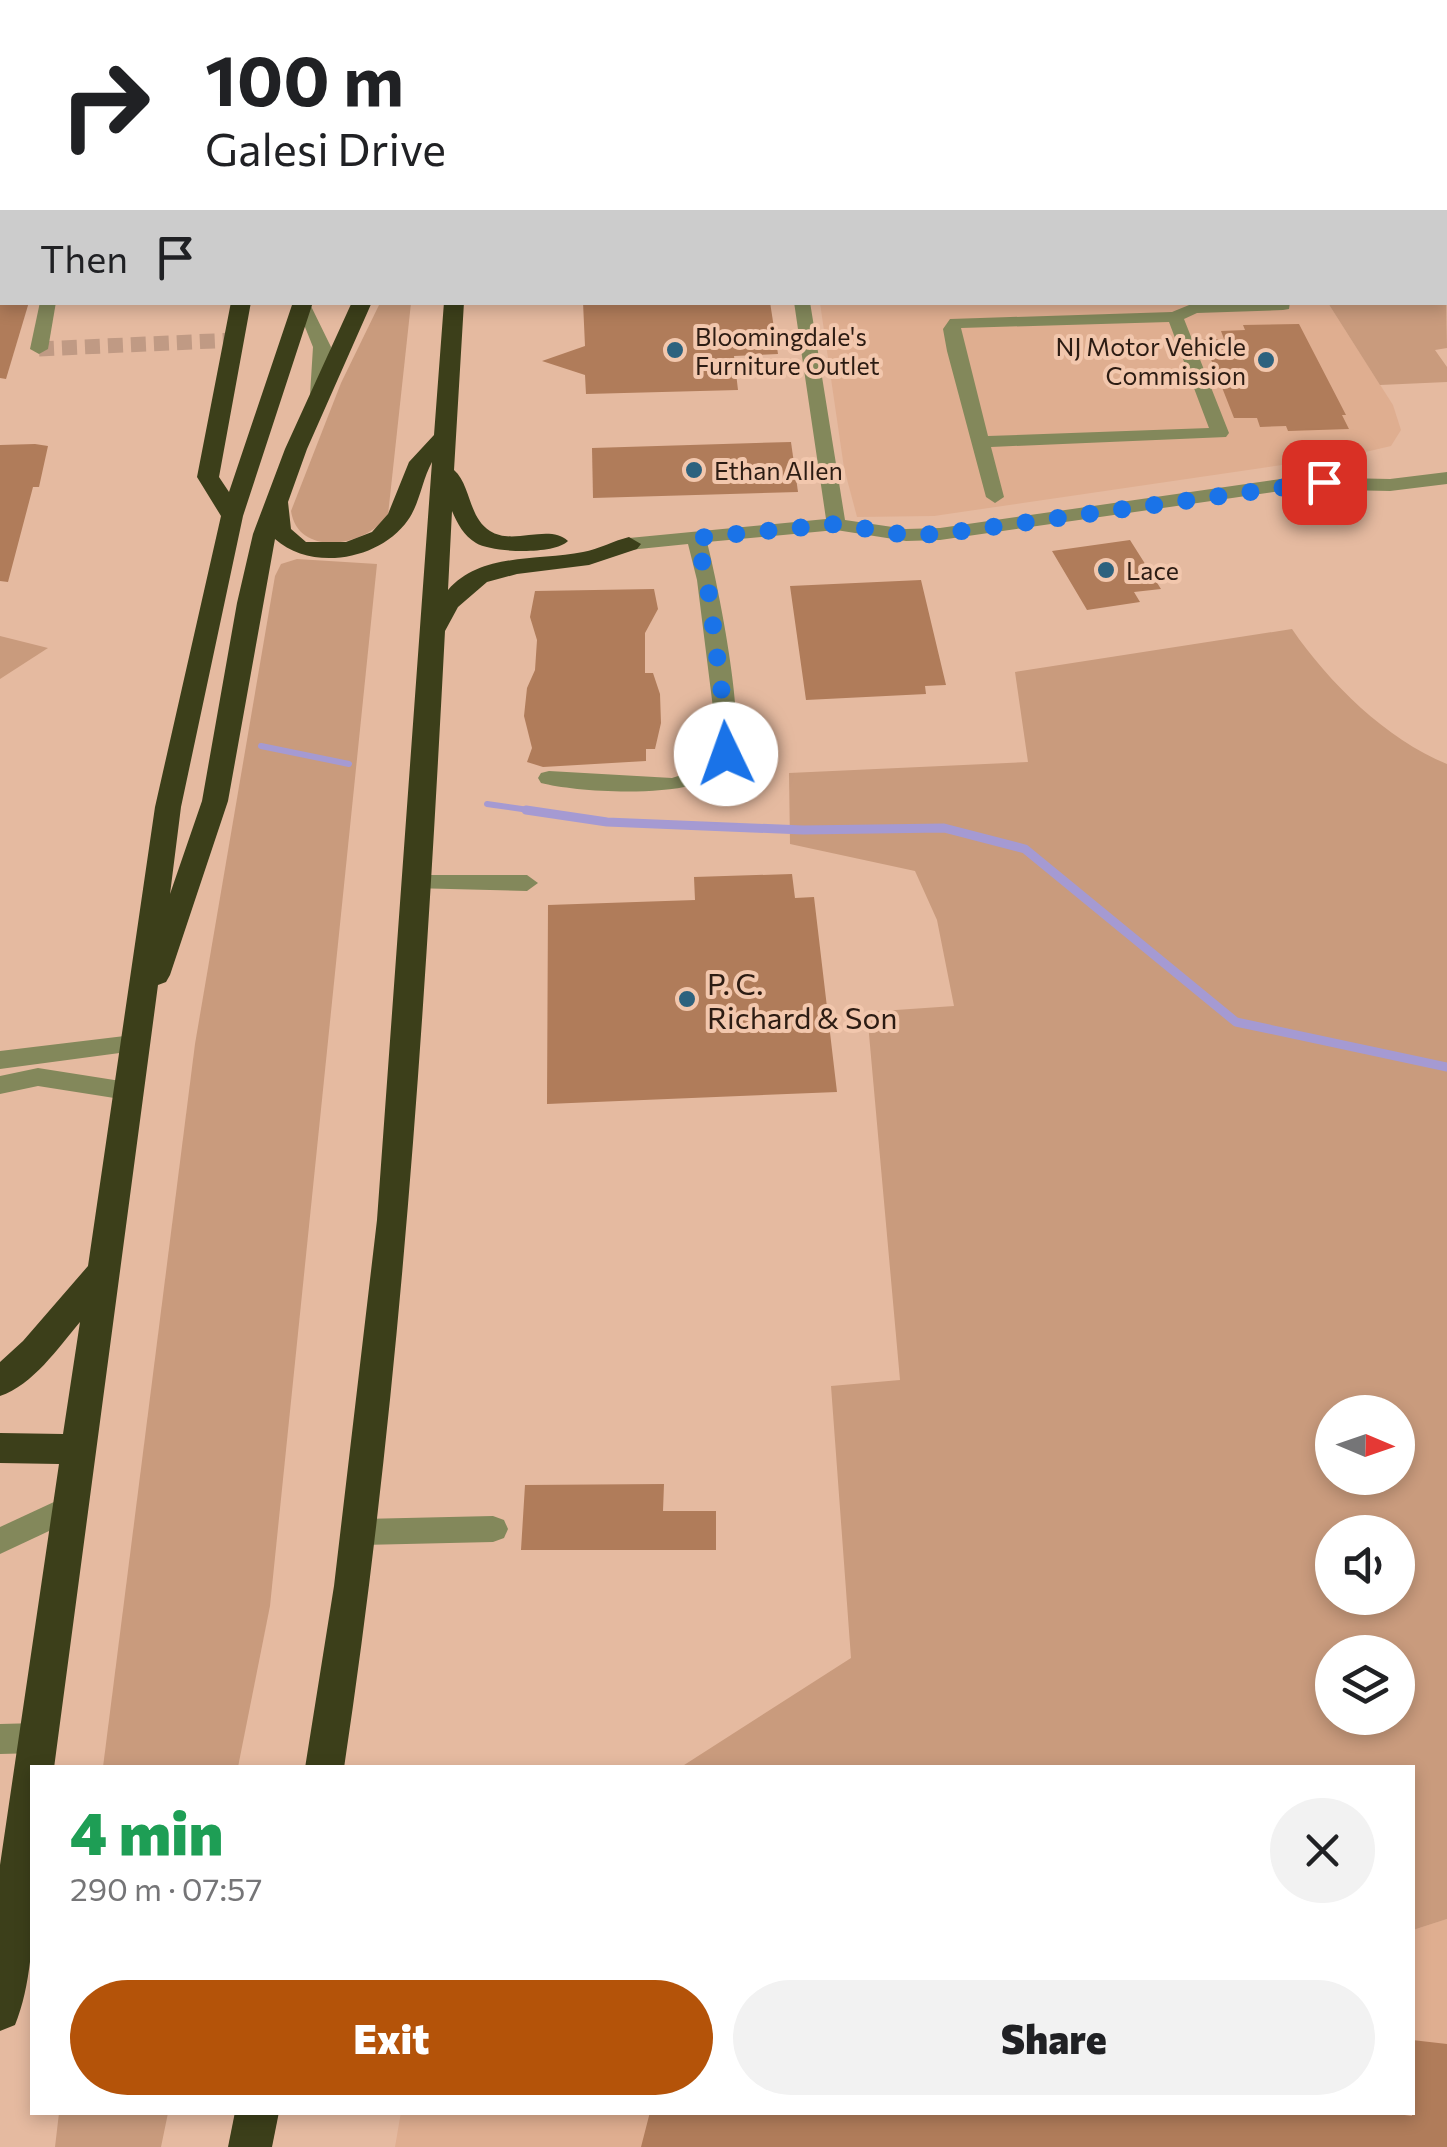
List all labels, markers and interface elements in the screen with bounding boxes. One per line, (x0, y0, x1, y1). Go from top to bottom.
text: 100 m (205, 35, 404, 120)
icon: right (40, 40, 170, 170)
text: Galesi Drive (205, 120, 446, 175)
icon: arrive (148, 230, 203, 285)
text: Then (40, 234, 128, 281)
place label: Bloomingdale's Furniture Outlet (695, 321, 880, 380)
place label: NJ Motor Vehicle Commission (1055, 331, 1246, 390)
marker: Bloomingdale's Furniture Outlet (664, 339, 686, 361)
marker: NJ Motor Vehicle Commission (1255, 349, 1277, 371)
pin (1282, 440, 1367, 525)
place label: Ethan Allen (714, 455, 843, 485)
icon: arrive (1297, 455, 1352, 510)
marker: Ethan Allen (683, 459, 705, 481)
place label: Lace (1126, 555, 1179, 585)
marker: Lace (1095, 559, 1117, 581)
position arrow (674, 702, 778, 806)
place label: P. C. Richard & Son (707, 964, 898, 1035)
marker: P. C. Richard & Son (676, 988, 698, 1010)
north arrow (1315, 1395, 1415, 1495)
map controls (1315, 1395, 1415, 1735)
button: sound (1315, 1515, 1415, 1615)
button: layers (1315, 1635, 1415, 1735)
text: 4 min (70, 1794, 223, 1867)
button: close (1270, 1798, 1375, 1903)
text: 290 m · 07:57 (70, 1868, 262, 1908)
button: Exit (70, 1980, 713, 2095)
button: Share (733, 1980, 1375, 2095)

